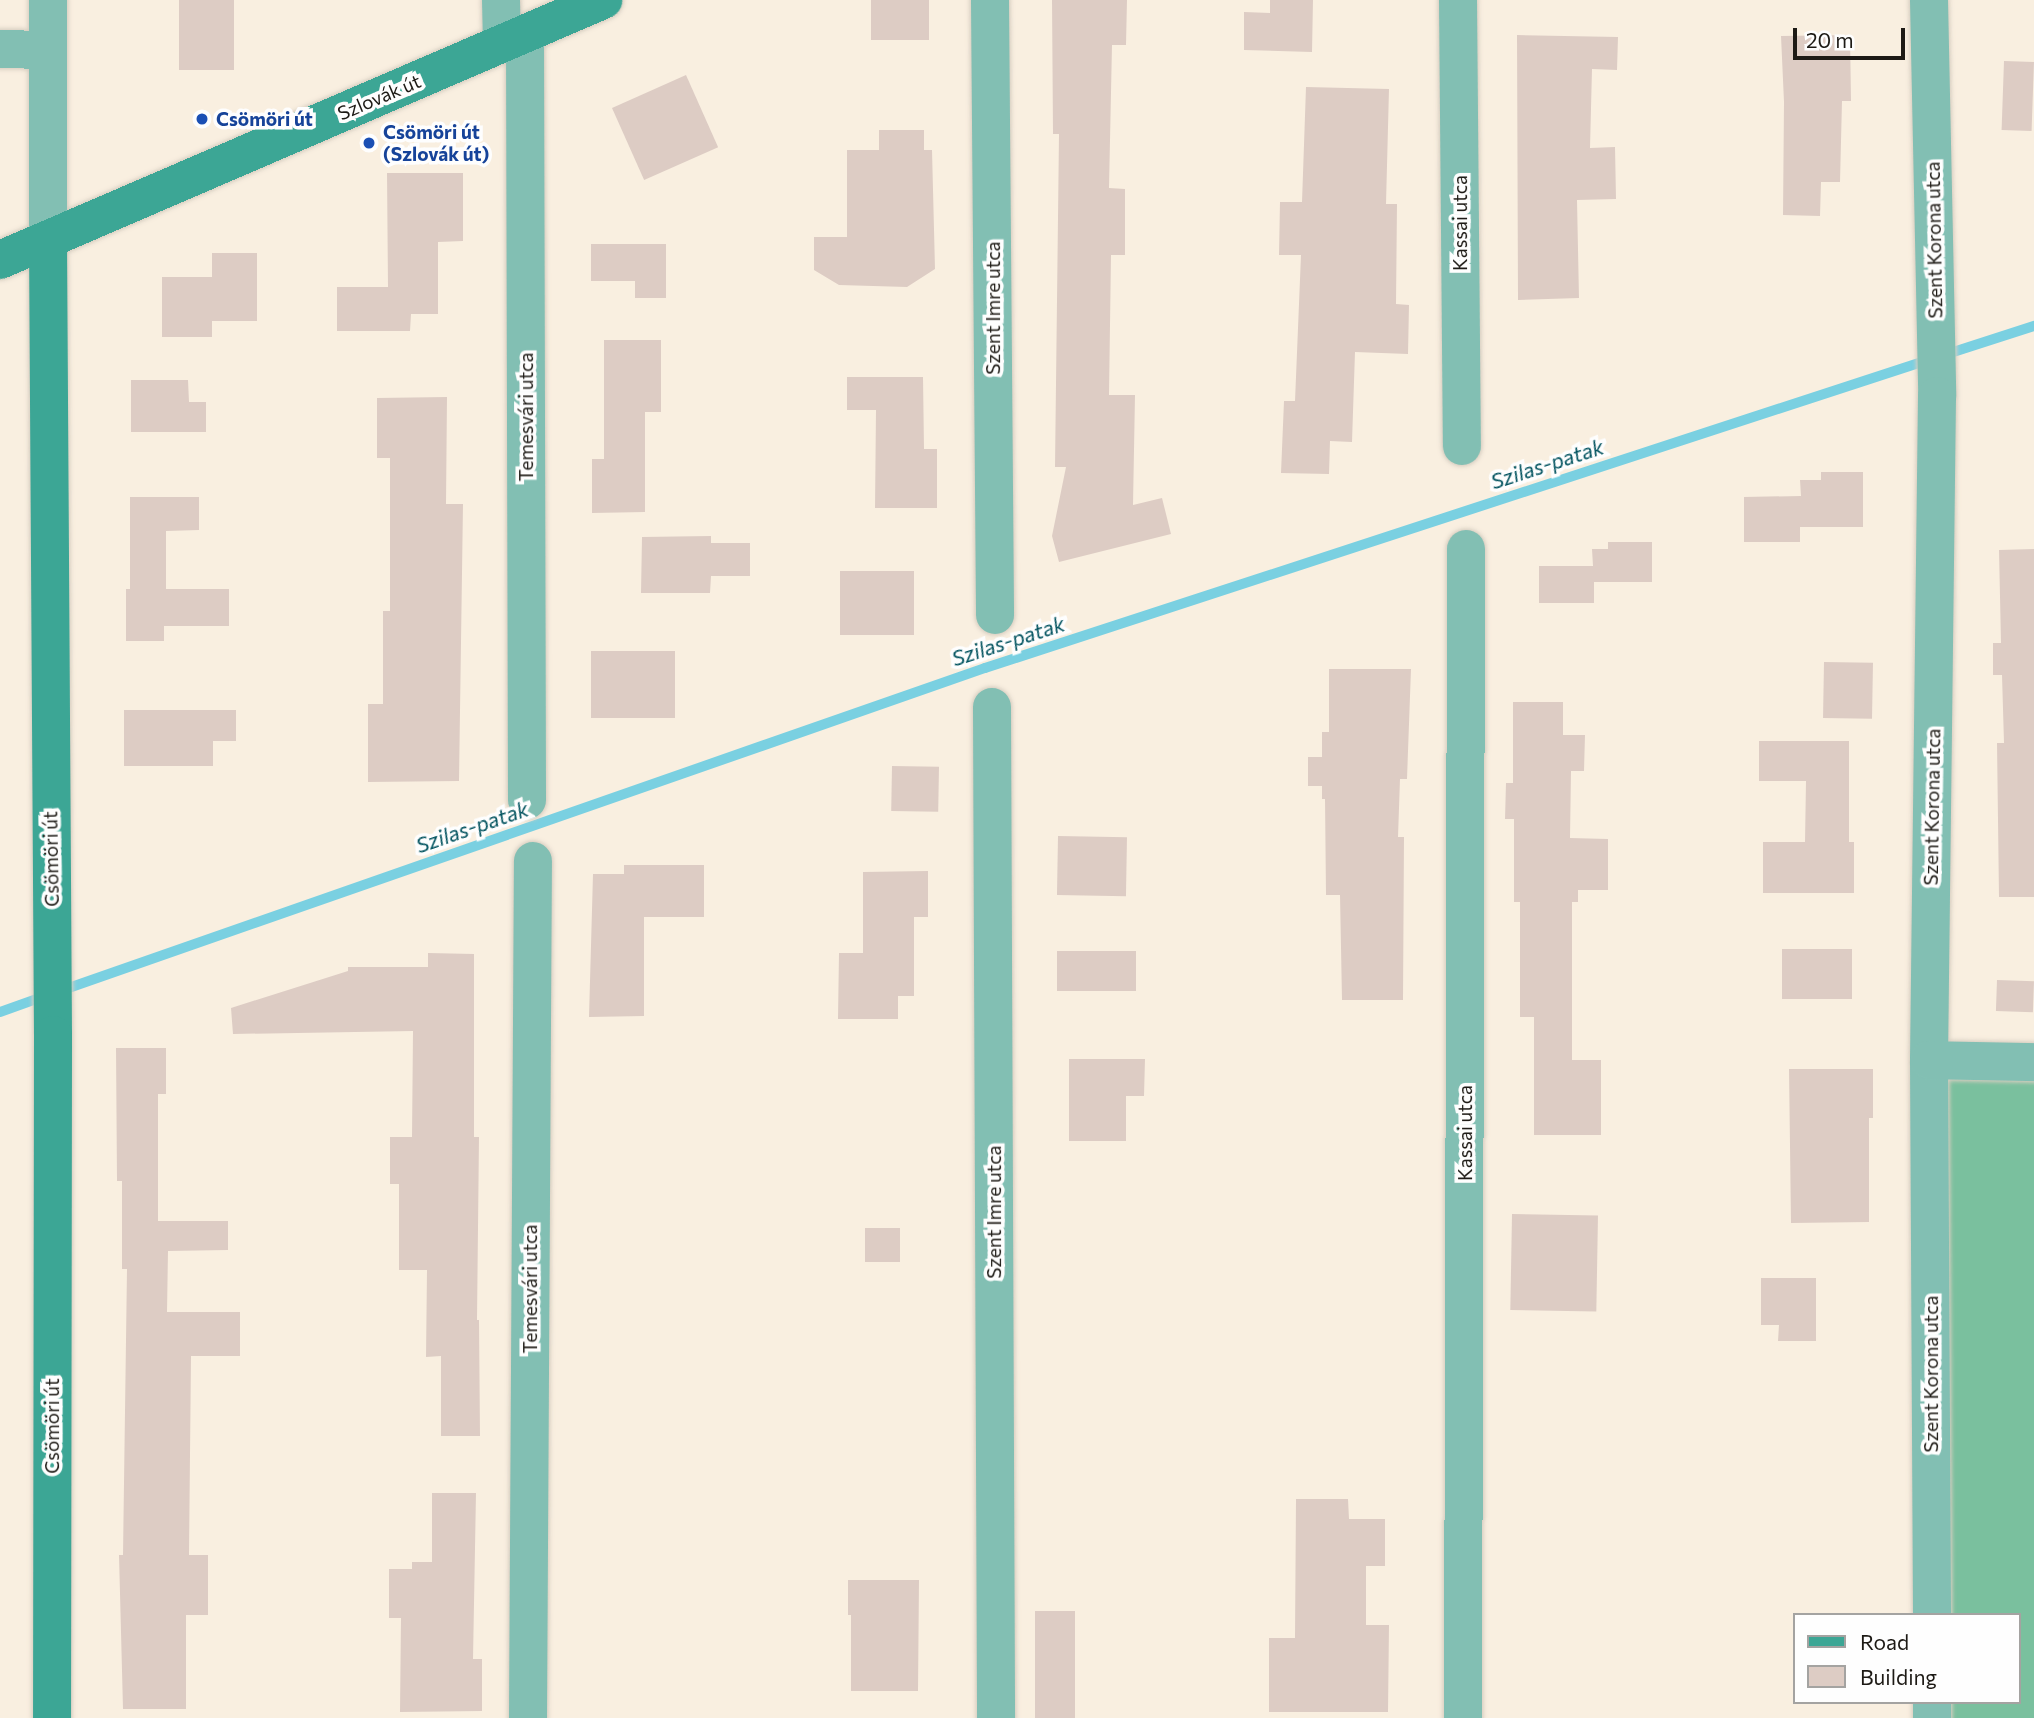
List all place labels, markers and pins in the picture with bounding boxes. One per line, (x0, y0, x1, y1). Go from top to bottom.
place label: Csömöri út (216, 108, 313, 130)
marker: Csömöri út (194, 111, 210, 127)
place label: Csömöri út (Szlovák út) (383, 121, 489, 165)
marker: Csömöri út (Szlovák út) (361, 135, 377, 151)

